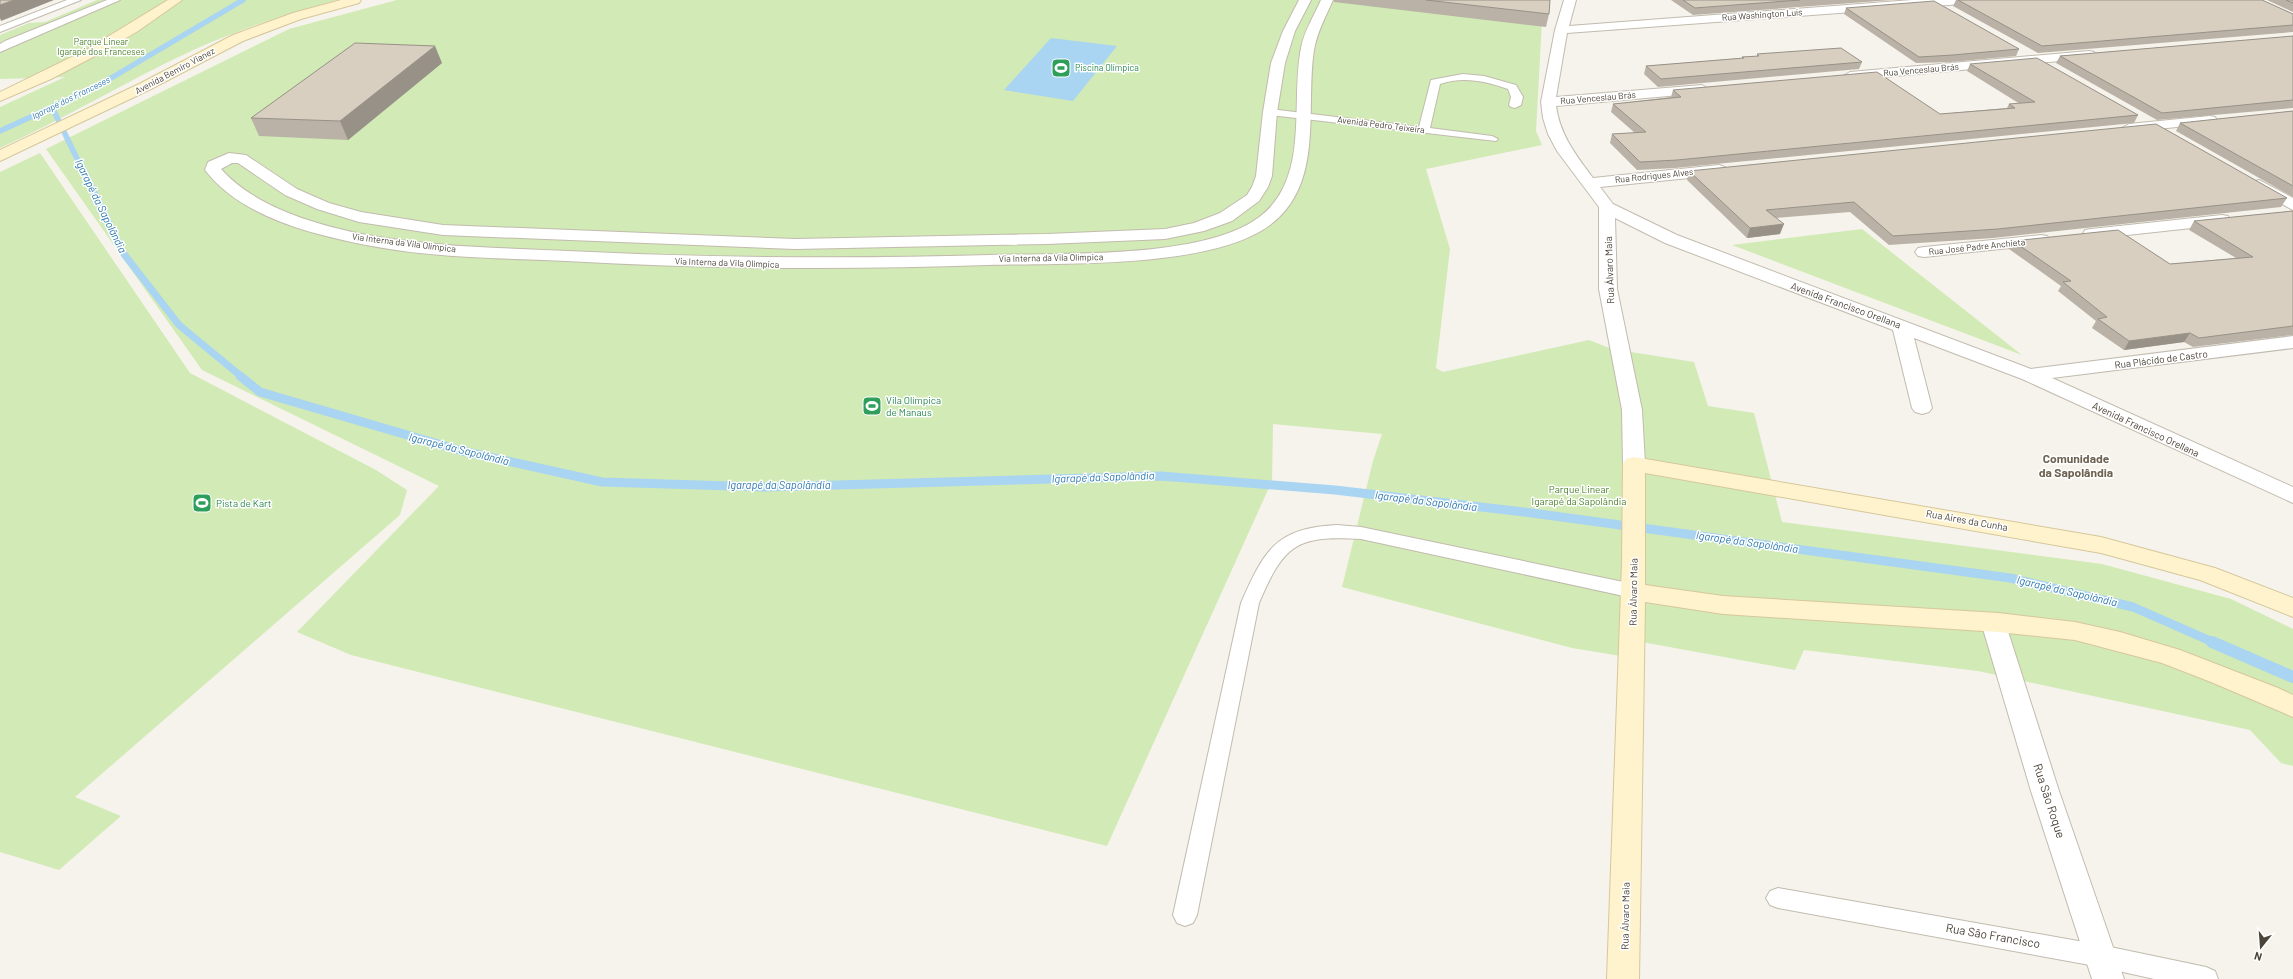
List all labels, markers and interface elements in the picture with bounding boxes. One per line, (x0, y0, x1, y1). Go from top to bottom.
street label: Rua Washington Luís (1721, 6, 1803, 23)
park label: Parque Linear Igarapé dos Franceses (57, 36, 145, 57)
street label: Avenida Bemiro Vianez (133, 45, 216, 96)
sports icon: Piscina Olímpica (1050, 57, 1072, 79)
street label: Rua Venceslau Brás (1883, 61, 1959, 78)
place label: Piscina Olímpica (1075, 62, 1139, 73)
water label: Igarapé dos Franceses (30, 74, 112, 121)
street label: Rua Venceslau Brás (1560, 89, 1636, 106)
street label: Avenida Pedro Teixeira (1337, 114, 1425, 135)
water label: Igarapé da Sapolândia (73, 157, 130, 255)
street label: Rua Rodrigues Alves (1614, 166, 1694, 185)
street label: Via Interna da Vila Olímpica (351, 231, 457, 254)
street label: Rua Álvaro Maia (1602, 236, 1616, 304)
street label: Rua José Padre Anchieta (1928, 236, 2026, 257)
street label: Via Interna da Vila Olímpica (999, 251, 1103, 264)
street label: Via Interna da Vila Olímpica (675, 255, 779, 270)
street label: Avenida Francisco Orellana (1789, 279, 1903, 331)
street label: Rua Plácido de Castro (2114, 347, 2208, 371)
place label: Vila Olímpica de Manaus (886, 394, 941, 418)
sports icon: Vila Olímpica de Manaus (861, 395, 883, 417)
street label: Avenida Francisco Orellana (2091, 399, 2201, 459)
water label: Igarapé da Sapolândia (408, 430, 511, 467)
district label: Comunidade da Sapolândia (2039, 451, 2113, 479)
water label: Igarapé da Sapolândia (1051, 468, 1155, 485)
water label: Igarapé da Sapolândia (728, 478, 831, 491)
park label: Parque Linear Igarapé da Sapolândia (1532, 483, 1626, 507)
water label: Igarapé da Sapolândia (1374, 488, 1478, 513)
sports icon: Pista de Kart (191, 492, 213, 514)
place label: Pista de Kart (216, 497, 272, 509)
street label: Rua Aires da Cunha (1925, 507, 2009, 533)
water label: Igarapé da Sapolândia (1695, 528, 1799, 555)
street label: Rua Álvaro Maia (1626, 558, 1640, 626)
water label: Igarapé da Sapolândia (2016, 573, 2119, 608)
street label: Rua São Roque (2031, 762, 2069, 840)
street label: Rua Álvaro Maia (1618, 882, 1632, 950)
street label: Rua São Francisco (1945, 920, 2041, 950)
north arrow (2241, 927, 2281, 967)
text: N (2253, 950, 2263, 964)

